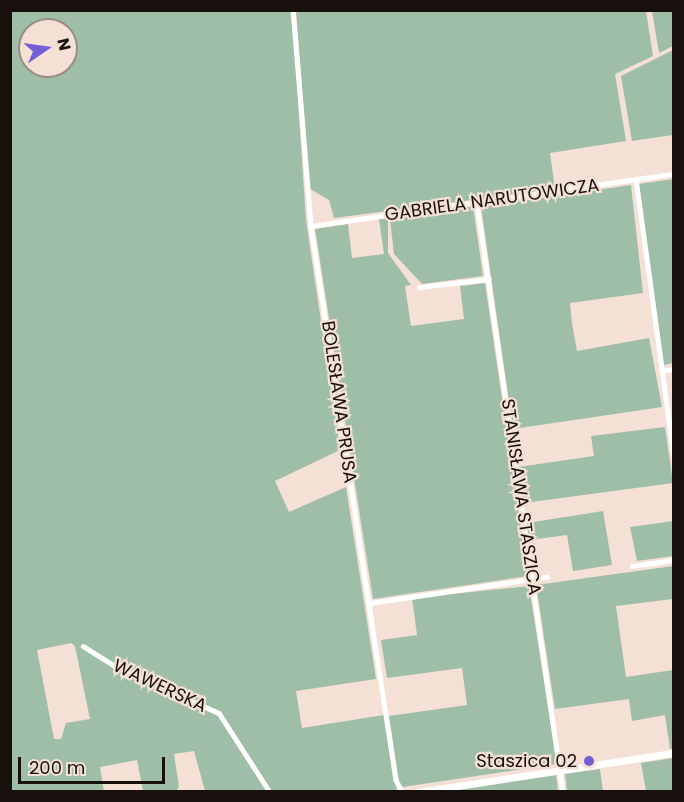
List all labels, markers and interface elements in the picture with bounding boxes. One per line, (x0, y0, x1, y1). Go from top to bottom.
north arrow (18, 18, 78, 78)
text: N (52, 36, 77, 53)
street label: GABRIELA NARUTOWICZA (384, 174, 600, 226)
street label: BOLESŁAWA PRUSA (317, 320, 361, 484)
street label: STANISŁAWA STASZICA (497, 398, 545, 596)
street label: WAWERSKA (110, 655, 210, 717)
scale bar (21, 745, 168, 783)
place label: Staszica 02 (476, 750, 577, 772)
marker: Staszica 02 (582, 754, 596, 768)
text: 200 m (29, 755, 85, 780)

